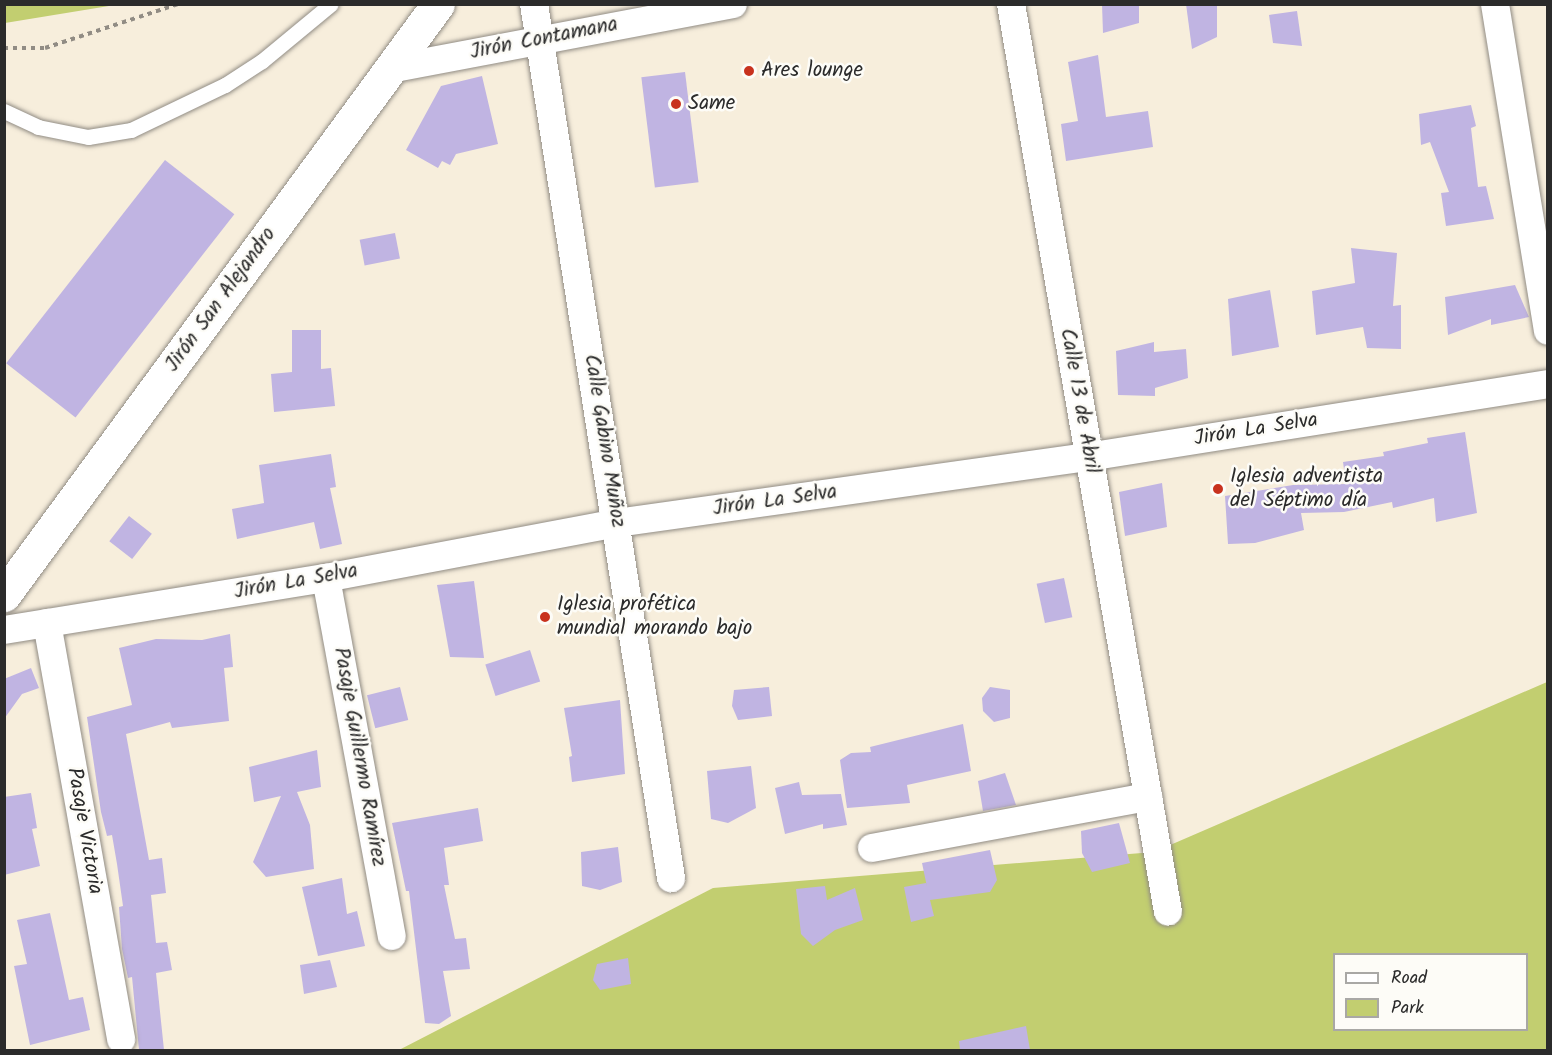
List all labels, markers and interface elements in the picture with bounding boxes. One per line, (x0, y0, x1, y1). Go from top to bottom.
street label: Jirón Contamana (468, 12, 620, 66)
place label: Ares lounge (761, 58, 863, 84)
marker: Ares lounge (742, 64, 756, 78)
place label: Same (688, 91, 735, 117)
marker: Same (669, 97, 683, 111)
street label: Jirón San Alejandro (160, 223, 282, 377)
street label: Calle 13 de Abril (1054, 327, 1104, 475)
street label: Calle Gabino Muñoz (578, 353, 630, 529)
street label: Jirón La Selva (1192, 408, 1320, 452)
place label: Iglesia adventista del Séptimo día (1230, 464, 1383, 514)
street label: Jirón La Selva (711, 480, 839, 522)
marker: Iglesia adventista del Séptimo día (1211, 482, 1225, 496)
street label: Jirón La Selva (232, 559, 360, 605)
place label: Iglesia profética mundial morando bajo (557, 592, 752, 642)
marker: Iglesia profética mundial morando bajo (538, 610, 552, 624)
street label: Pasaje Guillermo Ramírez (327, 646, 391, 868)
street label: Pasaje Victoria (60, 766, 108, 896)
legend (1333, 953, 1528, 1031)
text: Road (1391, 964, 1427, 993)
text: Park (1391, 994, 1424, 1023)

